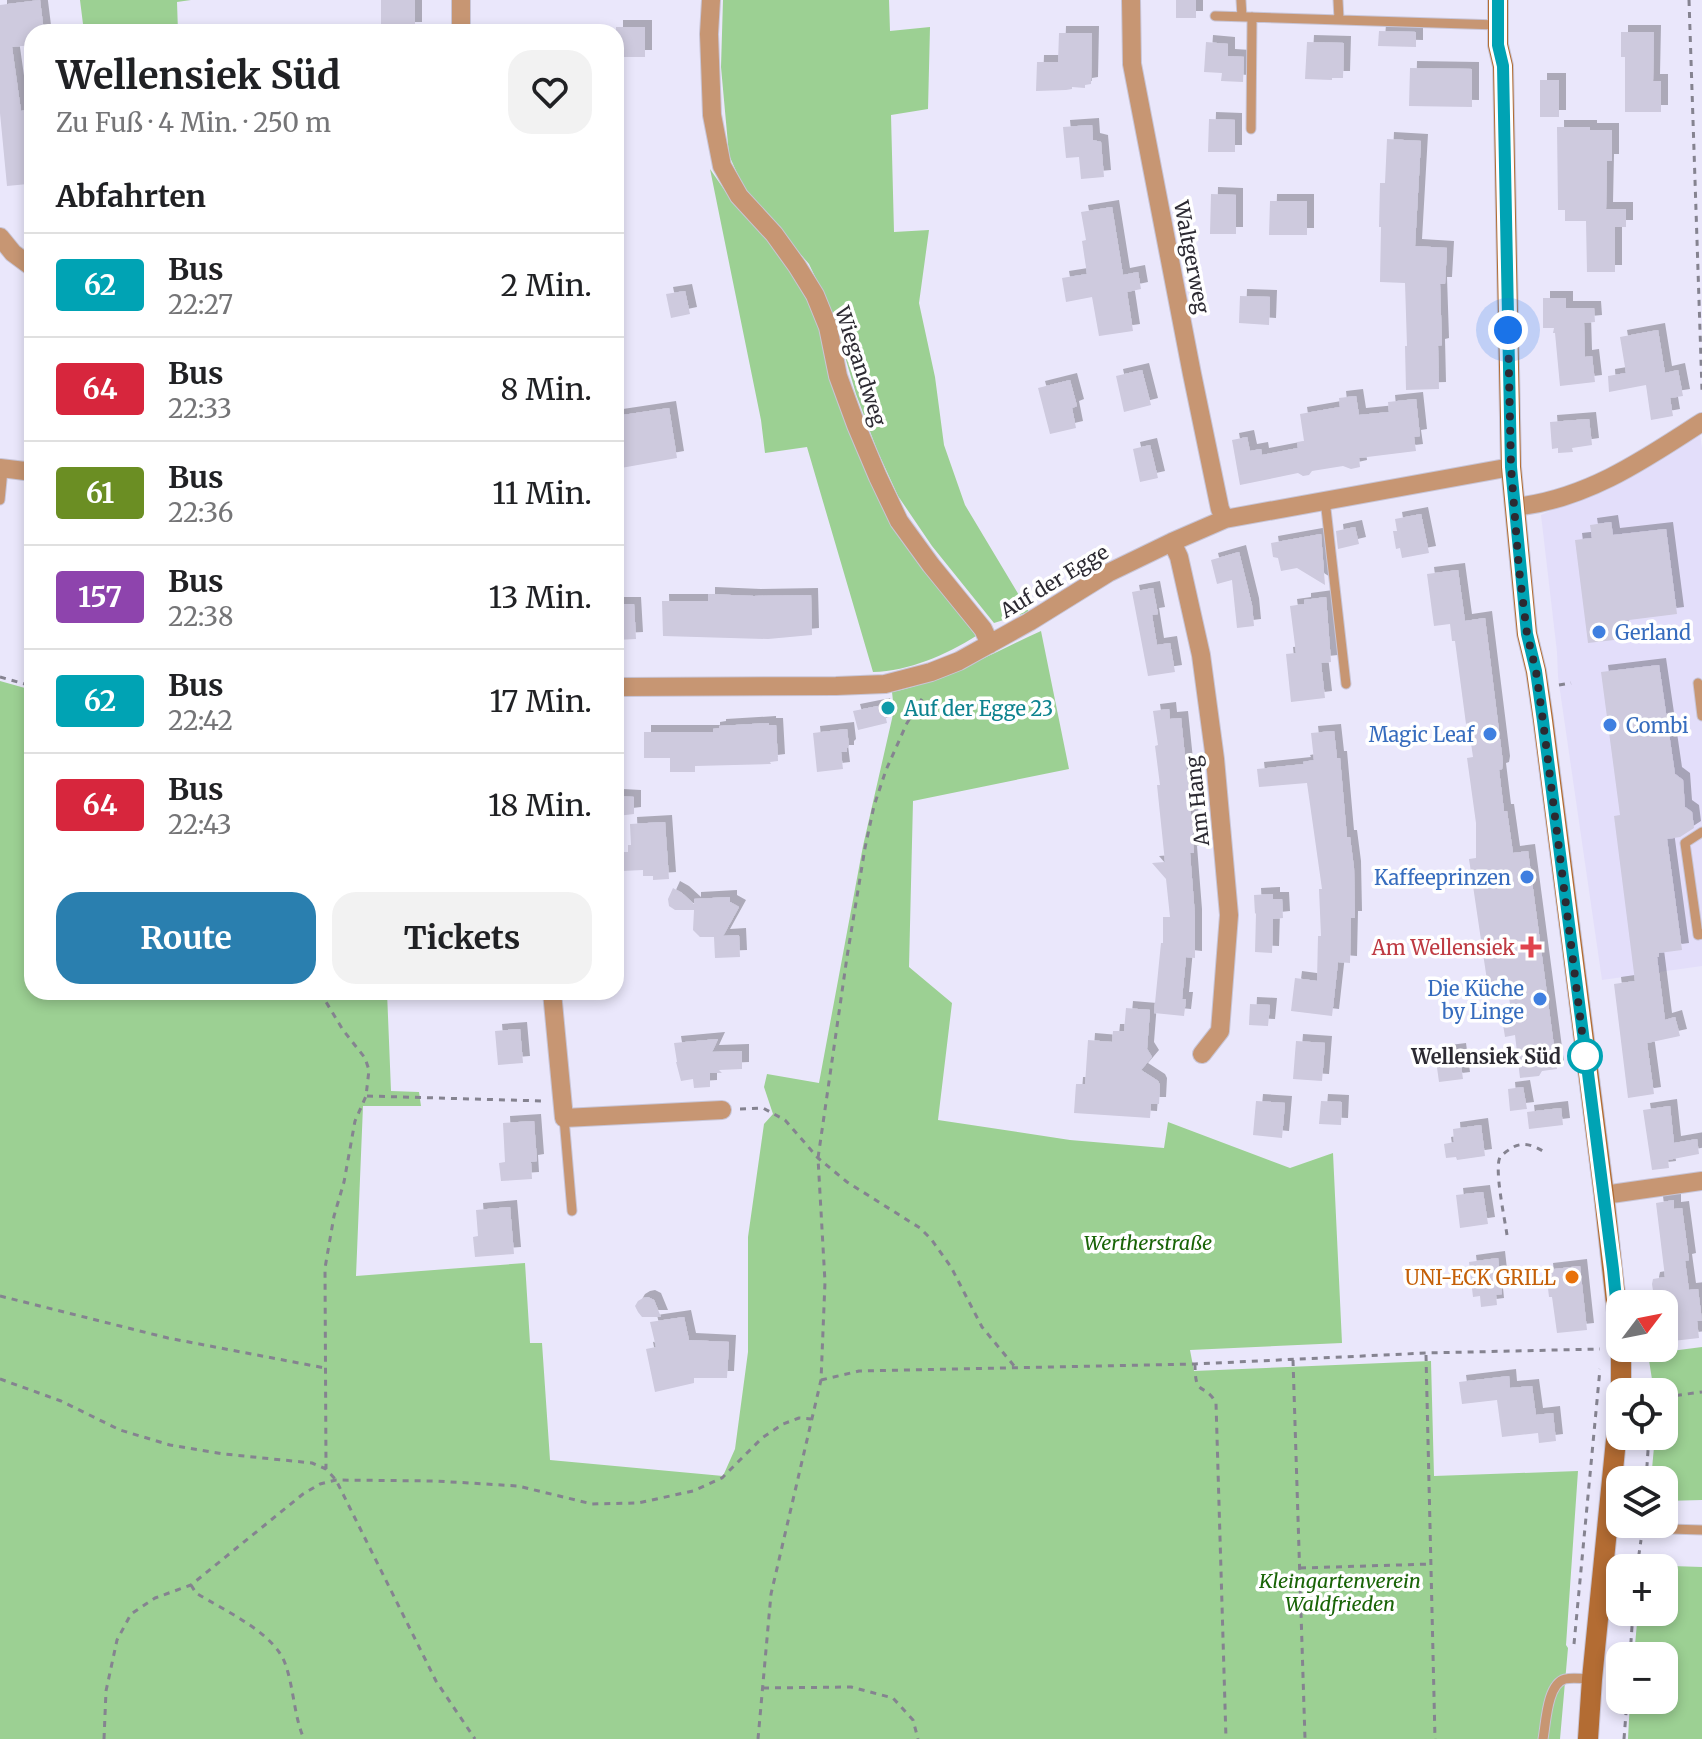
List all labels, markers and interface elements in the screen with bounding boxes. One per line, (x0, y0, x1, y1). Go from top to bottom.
button: heart (508, 50, 592, 134)
text: Wellensiek Süd (56, 52, 340, 99)
text: Zu Fuß · 4 Min. · 250 m (56, 106, 331, 139)
text: Abfahrten (56, 177, 206, 215)
street label: Waltgerweg (1169, 197, 1215, 316)
text: Bus (168, 250, 224, 288)
text: 2 Min. (501, 266, 592, 304)
text: 62 (84, 267, 116, 303)
text: 22:27 (168, 288, 233, 321)
street label: Wiegandweg (830, 302, 892, 429)
your location (1488, 310, 1528, 350)
text: Bus (168, 354, 224, 392)
text: 8 Min. (501, 370, 592, 408)
text: 64 (83, 371, 118, 407)
text: 22:33 (168, 392, 232, 425)
text: Bus (168, 458, 224, 496)
text: 11 Min. (492, 474, 592, 512)
text: 61 (86, 475, 114, 511)
text: 22:36 (168, 496, 234, 529)
street label: Auf der Egge (994, 539, 1113, 624)
text: Bus (168, 562, 224, 600)
text: 13 Min. (489, 578, 592, 616)
text: 157 (78, 579, 122, 615)
text: 22:38 (168, 600, 233, 633)
place label: Gerland (1615, 620, 1691, 645)
marker: Gerland (1590, 623, 1608, 641)
text: Bus (168, 666, 224, 704)
text: 17 Min. (489, 682, 592, 720)
text: 62 (84, 683, 116, 719)
place label: Auf der Egge 23 (903, 696, 1053, 721)
marker: Auf der Egge 23 (879, 699, 897, 717)
text: 22:42 (168, 704, 233, 737)
place label: Combi (1626, 713, 1689, 738)
marker: Combi (1601, 716, 1619, 734)
place label: Magic Leaf (1369, 722, 1475, 747)
marker: Magic Leaf (1481, 725, 1499, 743)
street label: Am Hang (1180, 755, 1214, 848)
text: Bus (168, 770, 224, 808)
text: 18 Min. (488, 786, 592, 824)
text: 64 (83, 787, 118, 823)
text: 22:43 (168, 808, 232, 841)
place label: Kaffeeprinzen (1374, 865, 1511, 890)
marker: Kaffeeprinzen (1518, 868, 1536, 886)
button: Route (56, 892, 316, 984)
button: Tickets (332, 892, 592, 984)
place label: Am Wellensiek (1371, 935, 1515, 960)
marker: Am Wellensiek (1522, 938, 1540, 956)
place label: Die Küche by Linge (1428, 976, 1524, 1024)
marker: Die Küche by Linge (1531, 990, 1549, 1008)
marker: Wellensiek Süd (1568, 1039, 1602, 1073)
place label: Wellensiek Süd (1410, 1044, 1561, 1069)
park label: Wertherstraße (1084, 1230, 1212, 1255)
place label: UNI-ECK GRILL (1405, 1265, 1557, 1290)
marker: UNI-ECK GRILL (1563, 1268, 1581, 1286)
north arrow (1606, 1290, 1678, 1362)
map controls (1606, 1290, 1678, 1714)
button: locate (1606, 1378, 1678, 1450)
button: layers (1606, 1466, 1678, 1538)
button: + (1606, 1554, 1678, 1626)
park label: Kleingartenverein Waldfrieden (1258, 1568, 1421, 1616)
button: − (1606, 1642, 1678, 1714)

